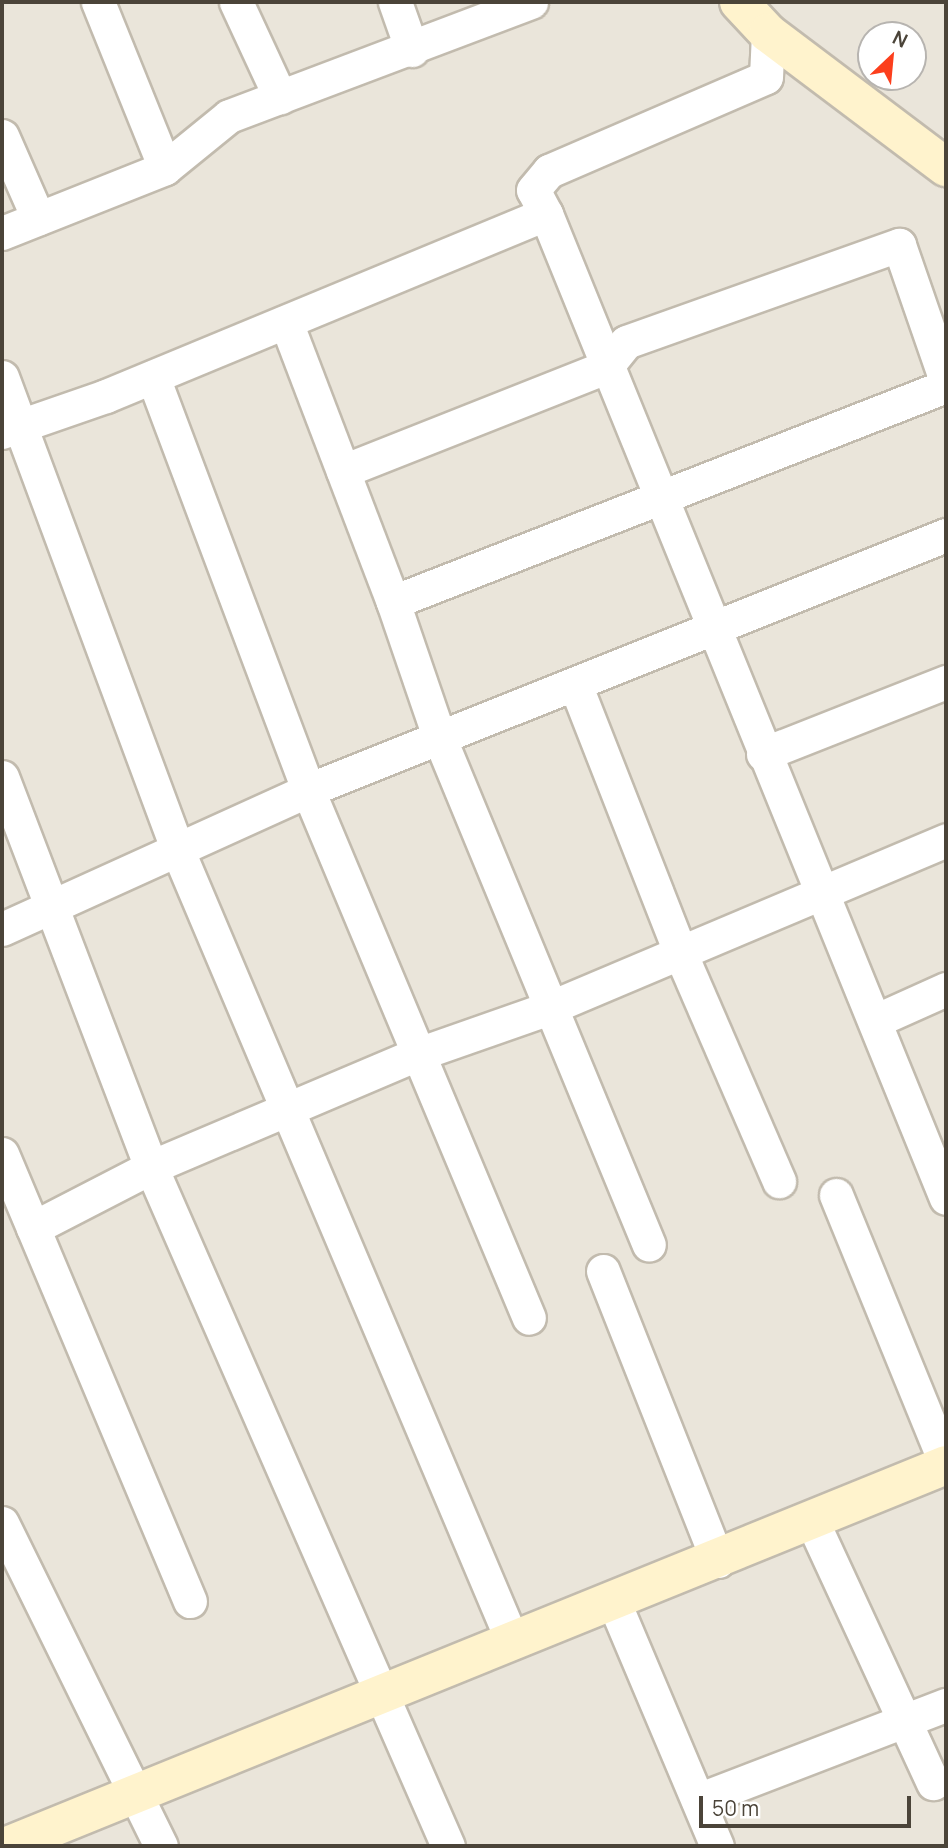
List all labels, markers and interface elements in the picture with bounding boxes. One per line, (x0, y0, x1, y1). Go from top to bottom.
north arrow (857, 21, 927, 91)
text: N (888, 24, 912, 54)
scale bar (703, 1782, 915, 1826)
text: 50 m (712, 1794, 759, 1822)

